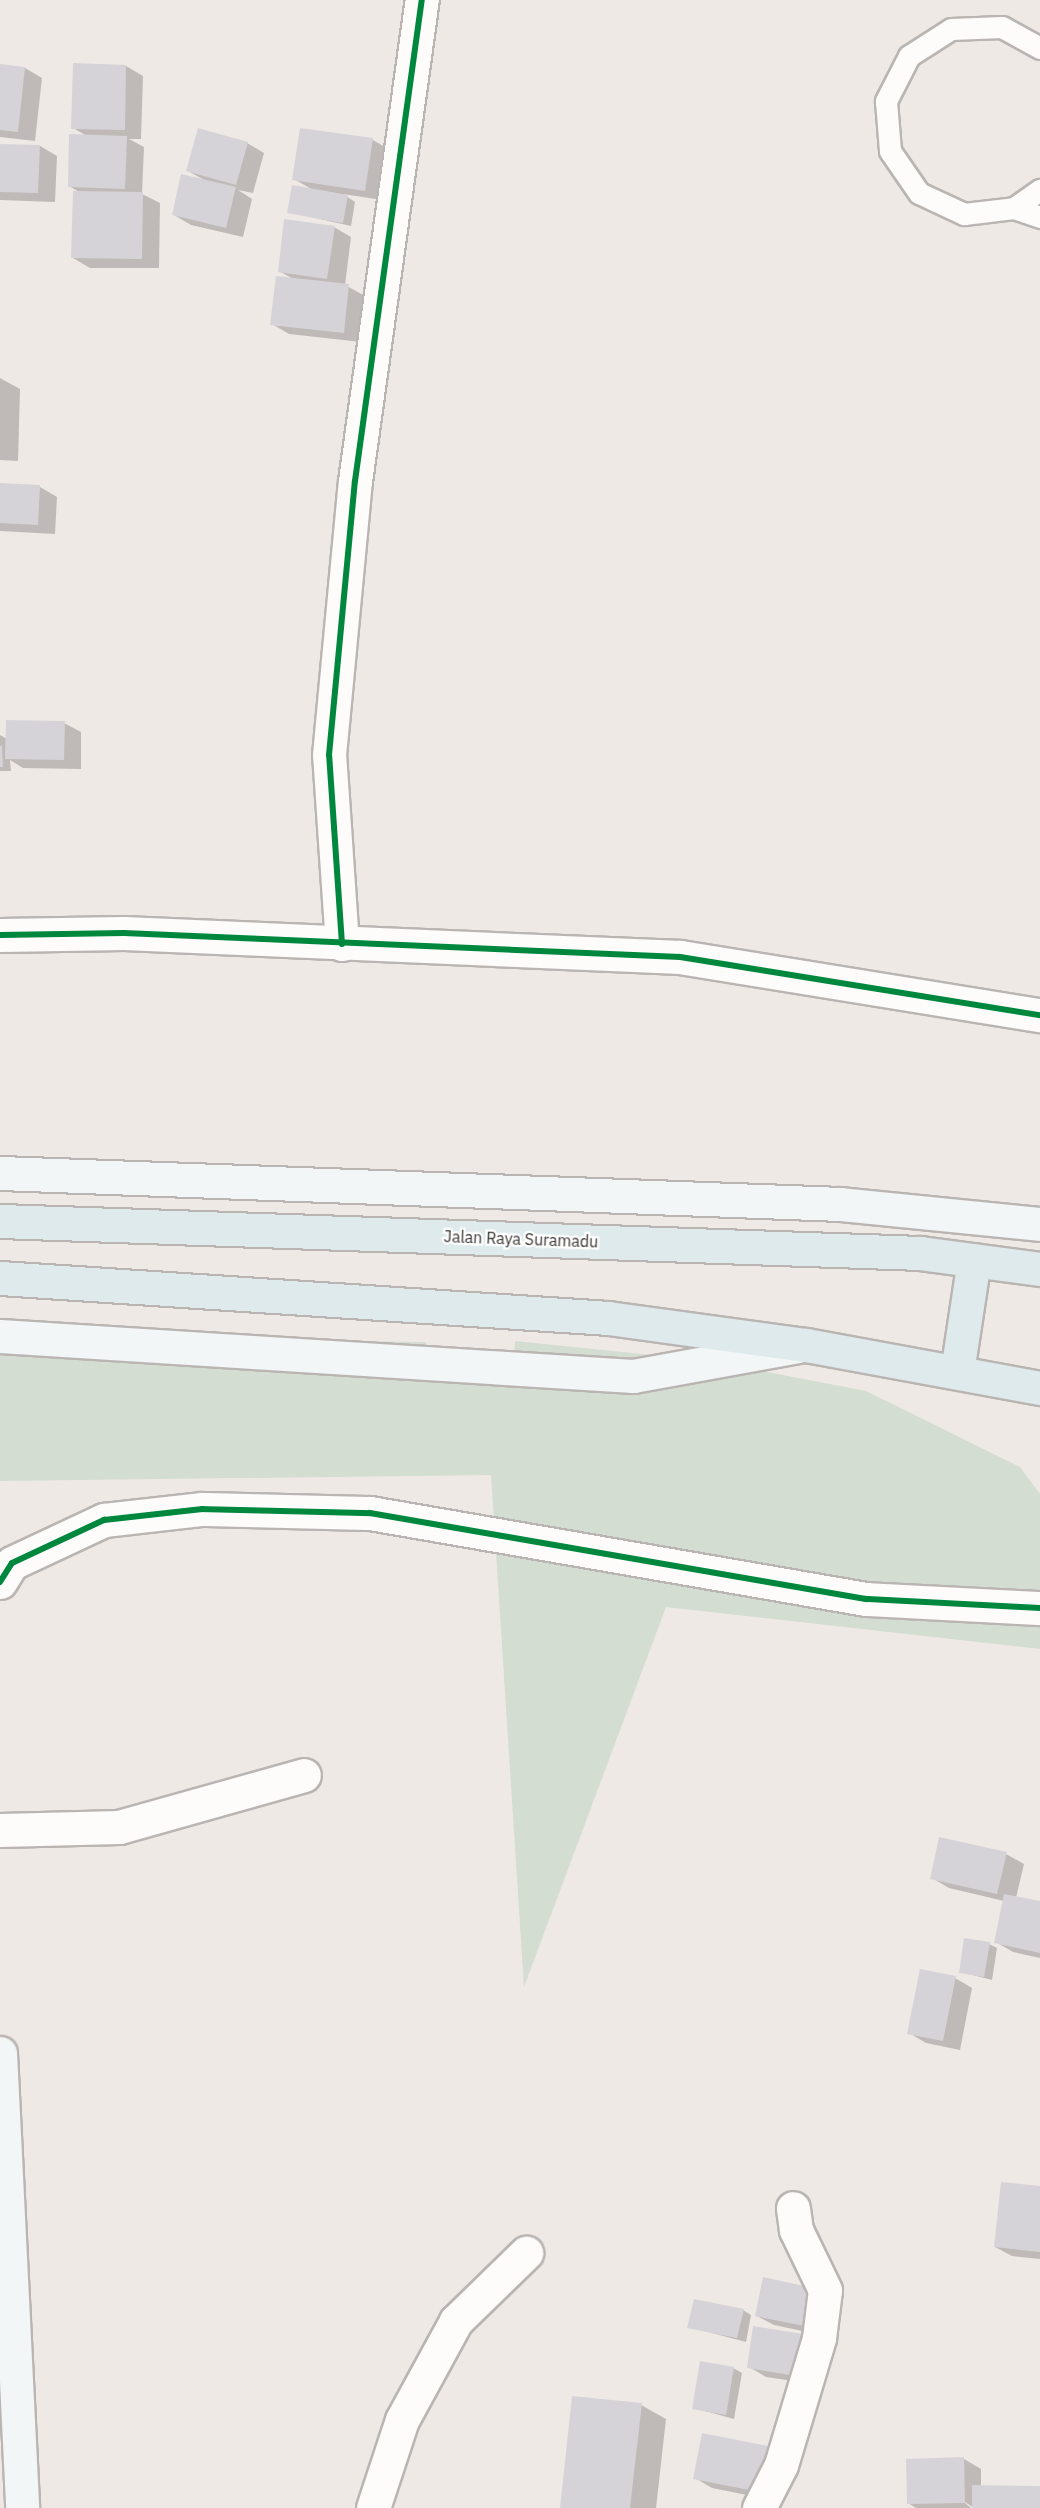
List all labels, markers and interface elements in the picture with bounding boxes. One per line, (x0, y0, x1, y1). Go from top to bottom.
street label: Jalan Raya Suramadu (443, 1227, 599, 1251)

